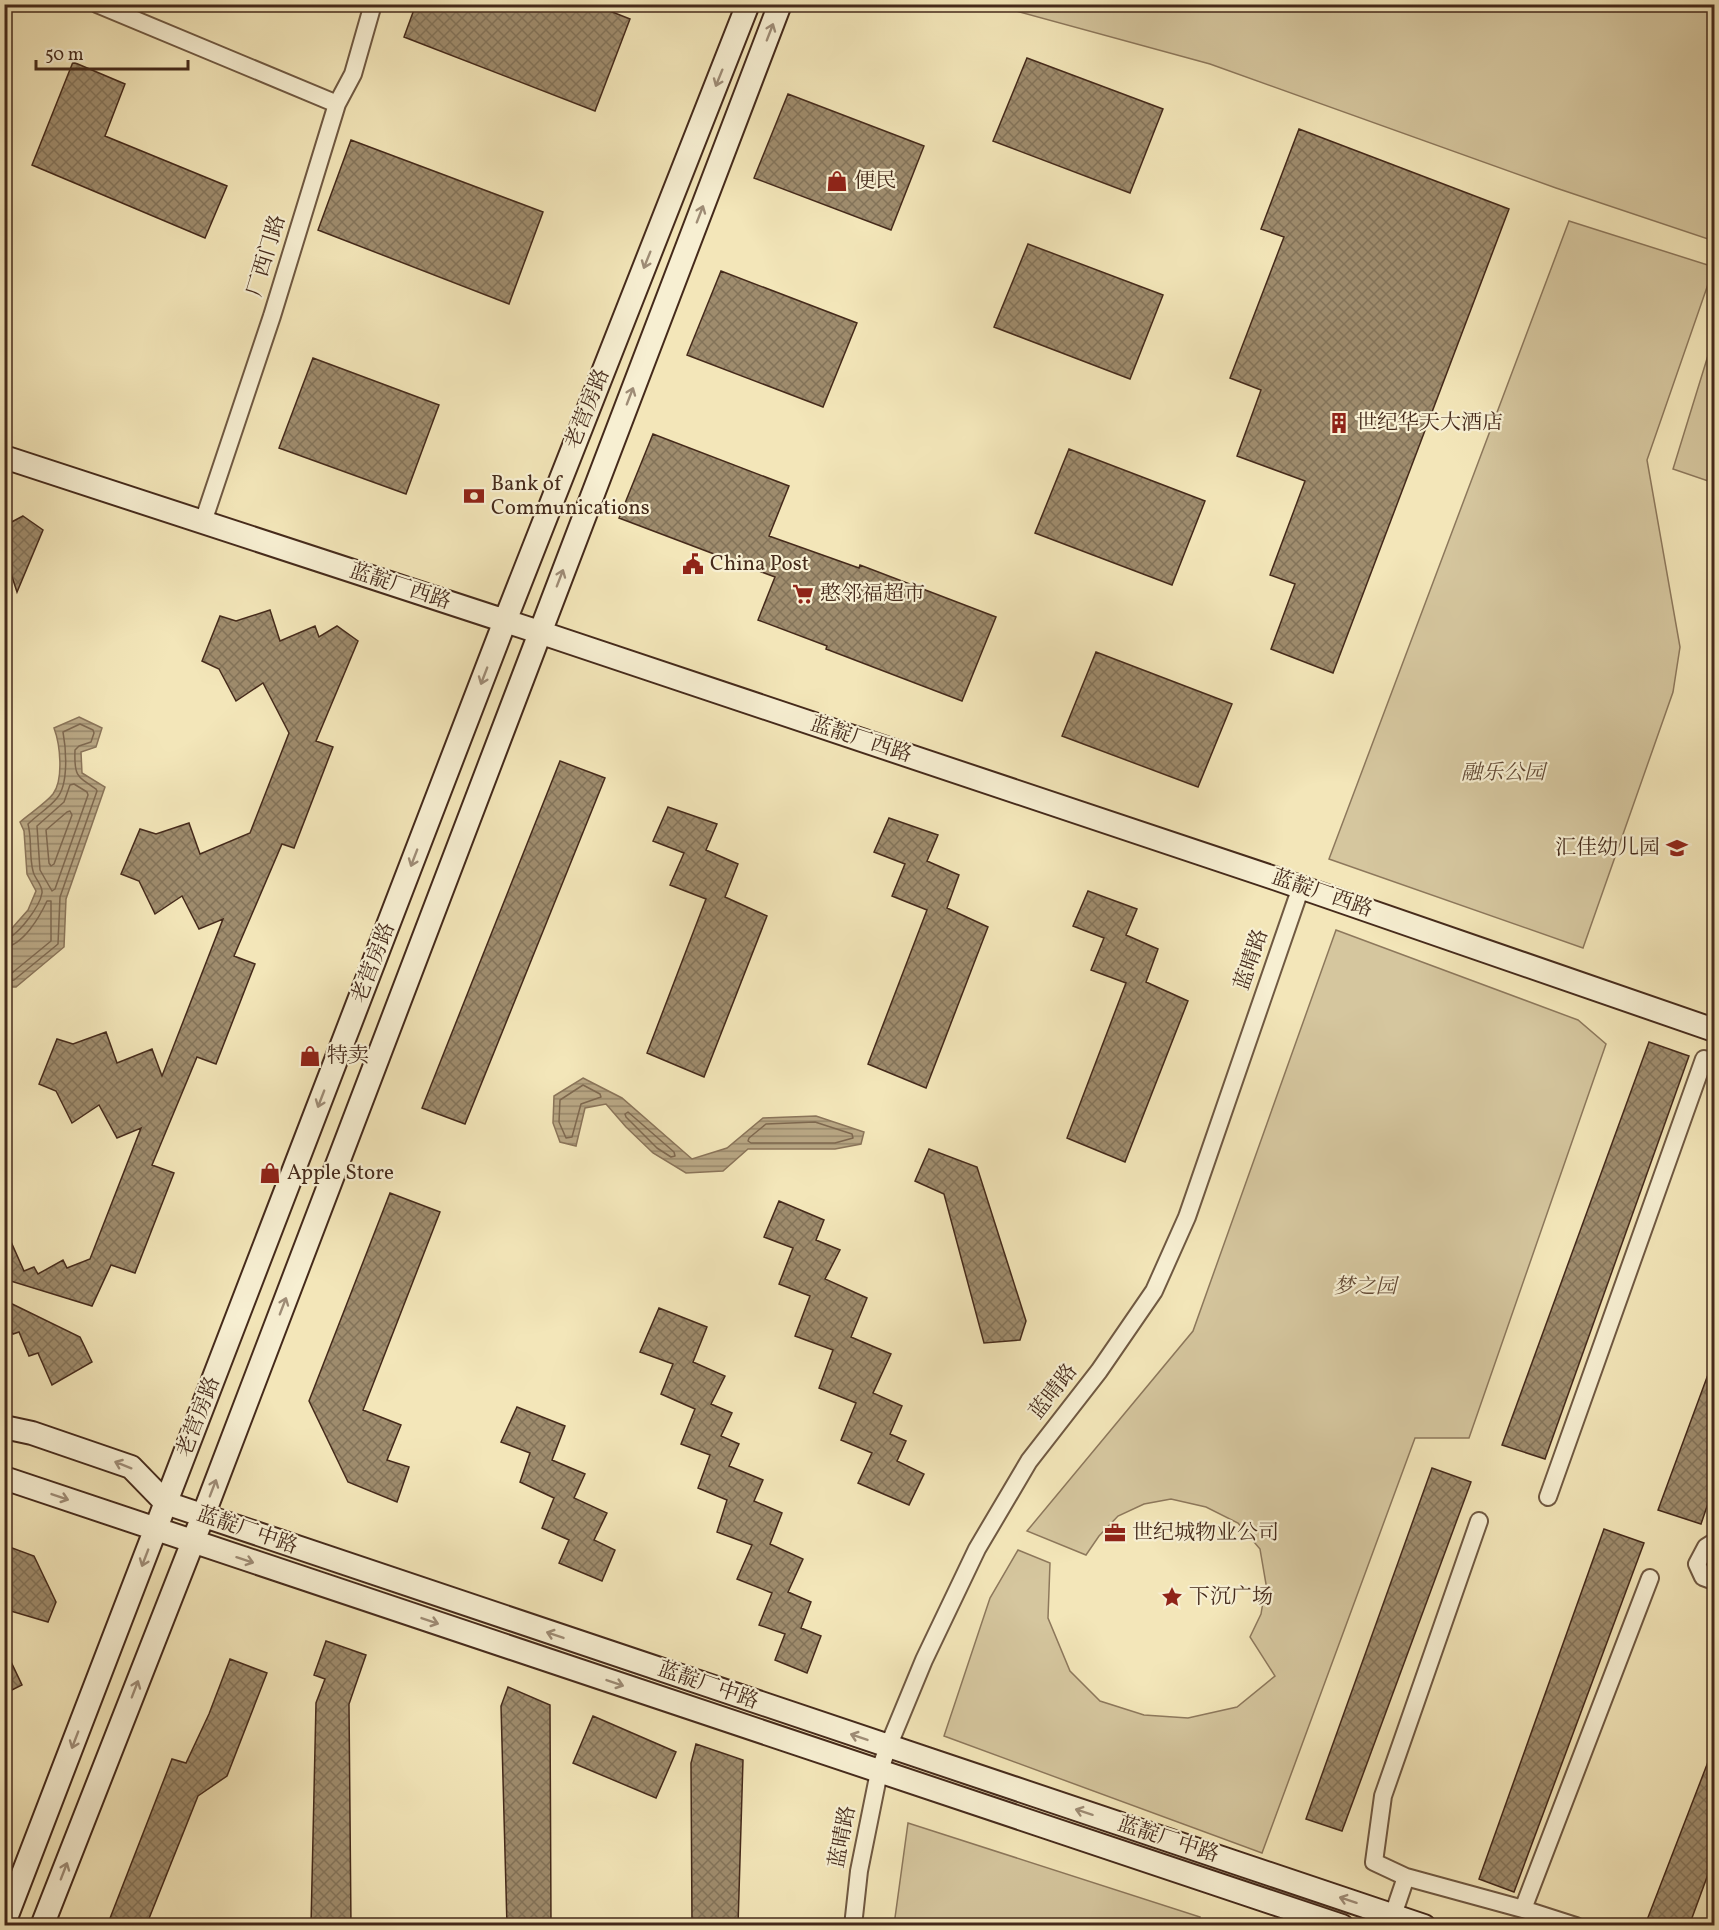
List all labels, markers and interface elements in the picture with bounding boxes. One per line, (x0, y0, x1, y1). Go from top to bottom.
one-way arrow (765, 23, 776, 41)
scale bar (36, 33, 188, 71)
text: 50 m (45, 43, 84, 68)
one-way arrow (713, 69, 724, 87)
place label: 便民 (854, 167, 896, 196)
shop icon: 便民 (825, 169, 849, 193)
one-way arrow (695, 205, 706, 223)
street label: 厂西门路 (241, 212, 293, 300)
one-way arrow (641, 250, 652, 269)
street label: 老营房路 (559, 365, 617, 453)
one-way arrow (625, 387, 636, 406)
place label: 世纪华天大酒店 (1356, 409, 1503, 438)
building icon: 世纪华天大酒店 (1327, 411, 1351, 435)
place label: Bank of Communications (491, 470, 650, 523)
bank icon: Bank of Communications (462, 484, 486, 508)
place label: China Post (710, 550, 809, 579)
public building icon: China Post (681, 552, 705, 576)
street label: 蓝靛厂西路 (346, 557, 454, 617)
one-way arrow (555, 569, 566, 588)
place label: 憨邻福超市 (820, 580, 925, 609)
supermarket icon: 憨邻福超市 (791, 582, 815, 606)
one-way arrow (478, 666, 489, 685)
street label: 蓝靛厂西路 (807, 710, 915, 770)
park label: 融乐公园 (1461, 759, 1548, 788)
place label: 汇佳幼儿园 (1555, 834, 1660, 863)
school or university icon: 汇佳幼儿园 (1665, 836, 1689, 860)
one-way arrow (408, 848, 419, 867)
street label: 蓝靛厂西路 (1268, 863, 1376, 925)
street label: 老营房路 (345, 919, 403, 1007)
street label: 蓝晴路 (1228, 925, 1276, 995)
place label: 特卖 (327, 1042, 369, 1071)
shop icon: 特卖 (298, 1044, 322, 1068)
one-way arrow (315, 1089, 326, 1108)
place label: Apple Store (287, 1159, 394, 1188)
shop icon: Apple Store (258, 1161, 282, 1185)
park label: 梦之园 (1334, 1273, 1399, 1302)
one-way arrow (278, 1297, 289, 1316)
street label: 蓝晴路 (1023, 1358, 1085, 1426)
street label: 老营房路 (170, 1373, 228, 1461)
one-way arrow (115, 1458, 133, 1469)
one-way arrow (209, 1479, 220, 1498)
one-way arrow (50, 1493, 69, 1504)
street label: 蓝靛厂中路 (193, 1500, 301, 1562)
place label: 世纪城物业公司 (1132, 1519, 1279, 1548)
office icon: 世纪城物业公司 (1103, 1521, 1127, 1545)
one-way arrow (139, 1548, 150, 1567)
one-way arrow (235, 1555, 254, 1566)
place label: 下沉广场 (1189, 1583, 1273, 1612)
place icon: 下沉广场 (1160, 1585, 1184, 1609)
one-way arrow (420, 1617, 439, 1628)
one-way arrow (546, 1628, 565, 1639)
street label: 蓝靛厂中路 (654, 1655, 762, 1717)
one-way arrow (605, 1679, 623, 1690)
one-way arrow (130, 1681, 141, 1699)
one-way arrow (69, 1730, 80, 1749)
one-way arrow (850, 1731, 869, 1742)
street label: 蓝晴路 (823, 1803, 863, 1871)
one-way arrow (1075, 1806, 1094, 1817)
street label: 蓝靛厂中路 (1114, 1810, 1222, 1870)
one-way arrow (59, 1862, 70, 1881)
one-way arrow (1339, 1894, 1358, 1905)

